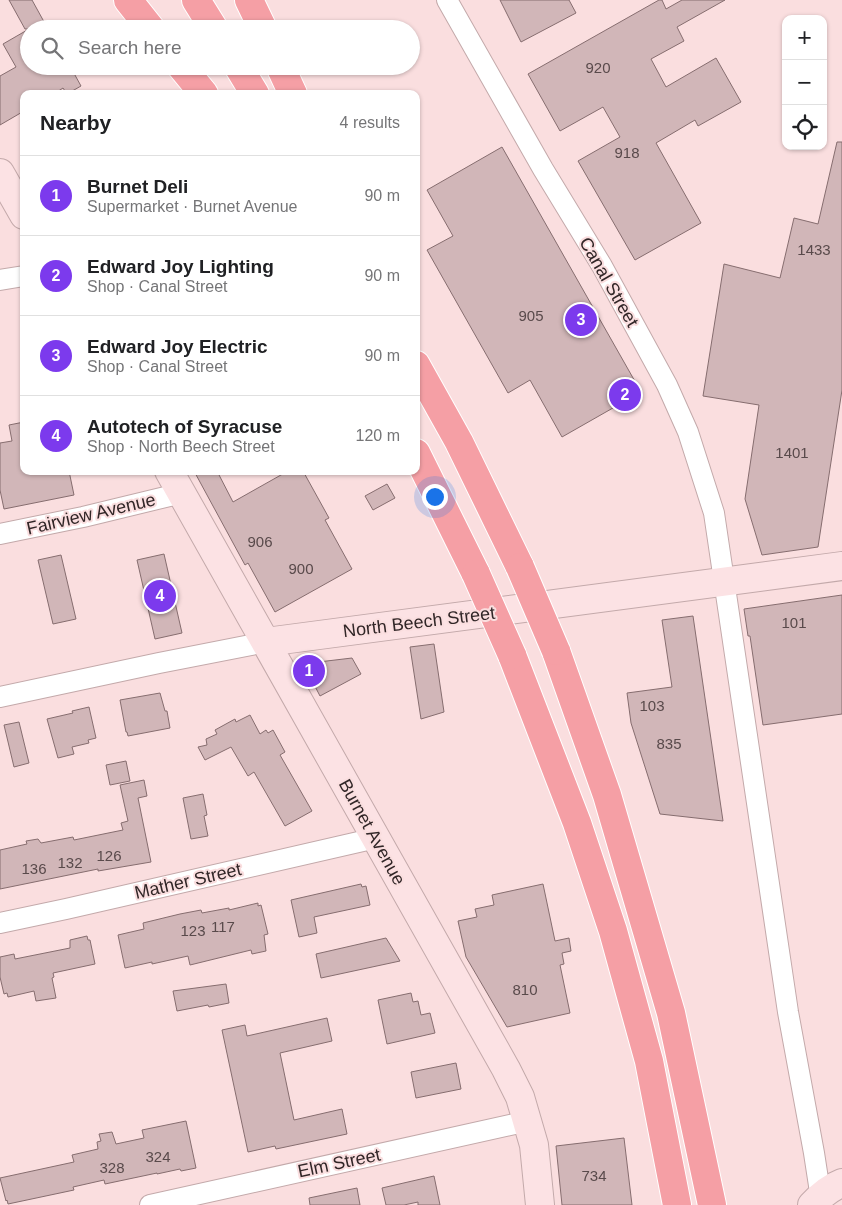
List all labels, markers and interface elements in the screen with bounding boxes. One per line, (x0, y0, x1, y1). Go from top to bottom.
map controls (782, 15, 827, 150)
button: + (782, 15, 827, 60)
search box (20, 20, 420, 75)
icon: search (38, 34, 66, 62)
text: Search here (78, 37, 182, 58)
house number: 920 (585, 59, 611, 76)
button: − (782, 60, 827, 105)
button: locate (782, 105, 827, 150)
text: Nearby (40, 111, 111, 134)
text: 4 results (340, 114, 400, 131)
house number: 918 (614, 144, 640, 161)
text: Burnet Deli (87, 176, 188, 197)
text: 1 (52, 187, 60, 204)
text: 90 m (364, 187, 400, 204)
text: Supermarket · Burnet Avenue (87, 198, 298, 215)
street label: Canal Street (575, 234, 643, 330)
house number: 1433 (797, 241, 831, 258)
text: Edward Joy Lighting (87, 256, 274, 277)
text: 2 (52, 267, 60, 284)
text: 90 m (364, 267, 400, 284)
text: Shop · Canal Street (87, 278, 228, 295)
pin: 3 (565, 301, 597, 339)
house number: 905 (518, 307, 544, 324)
text: Edward Joy Electric (87, 336, 268, 357)
text: 3 (52, 347, 60, 364)
text: 90 m (364, 347, 400, 364)
text: Shop · Canal Street (87, 358, 228, 375)
pin: 2 (609, 376, 641, 414)
text: Autotech of Syracuse (87, 416, 282, 437)
text: 4 (52, 427, 60, 444)
text: 120 m (356, 427, 400, 444)
text: Shop · North Beech Street (87, 438, 275, 455)
house number: 1401 (775, 444, 809, 461)
your location (422, 484, 448, 510)
street label: Fairview Avenue (25, 489, 157, 539)
house number: 906 (247, 533, 273, 550)
house number: 900 (288, 560, 314, 577)
pin: 4 (144, 577, 176, 615)
street label: North Beech Street (342, 603, 496, 641)
house number: 101 (781, 614, 807, 631)
pin: 1 (293, 652, 325, 690)
house number: 103 (639, 697, 665, 714)
house number: 835 (656, 735, 682, 752)
street label: Burnet Avenue (335, 776, 409, 888)
house number: 126 (96, 847, 122, 864)
house number: 132 (57, 854, 83, 871)
street label: Mather Street (133, 859, 243, 903)
house number: 136 (21, 860, 47, 877)
house number: 117 (211, 918, 235, 935)
house number: 123 (180, 922, 206, 939)
house number: 810 (512, 981, 538, 998)
street label: Elm Street (296, 1144, 382, 1182)
house number: 324 (145, 1148, 171, 1165)
house number: 328 (99, 1159, 125, 1176)
house number: 734 (581, 1167, 607, 1184)

